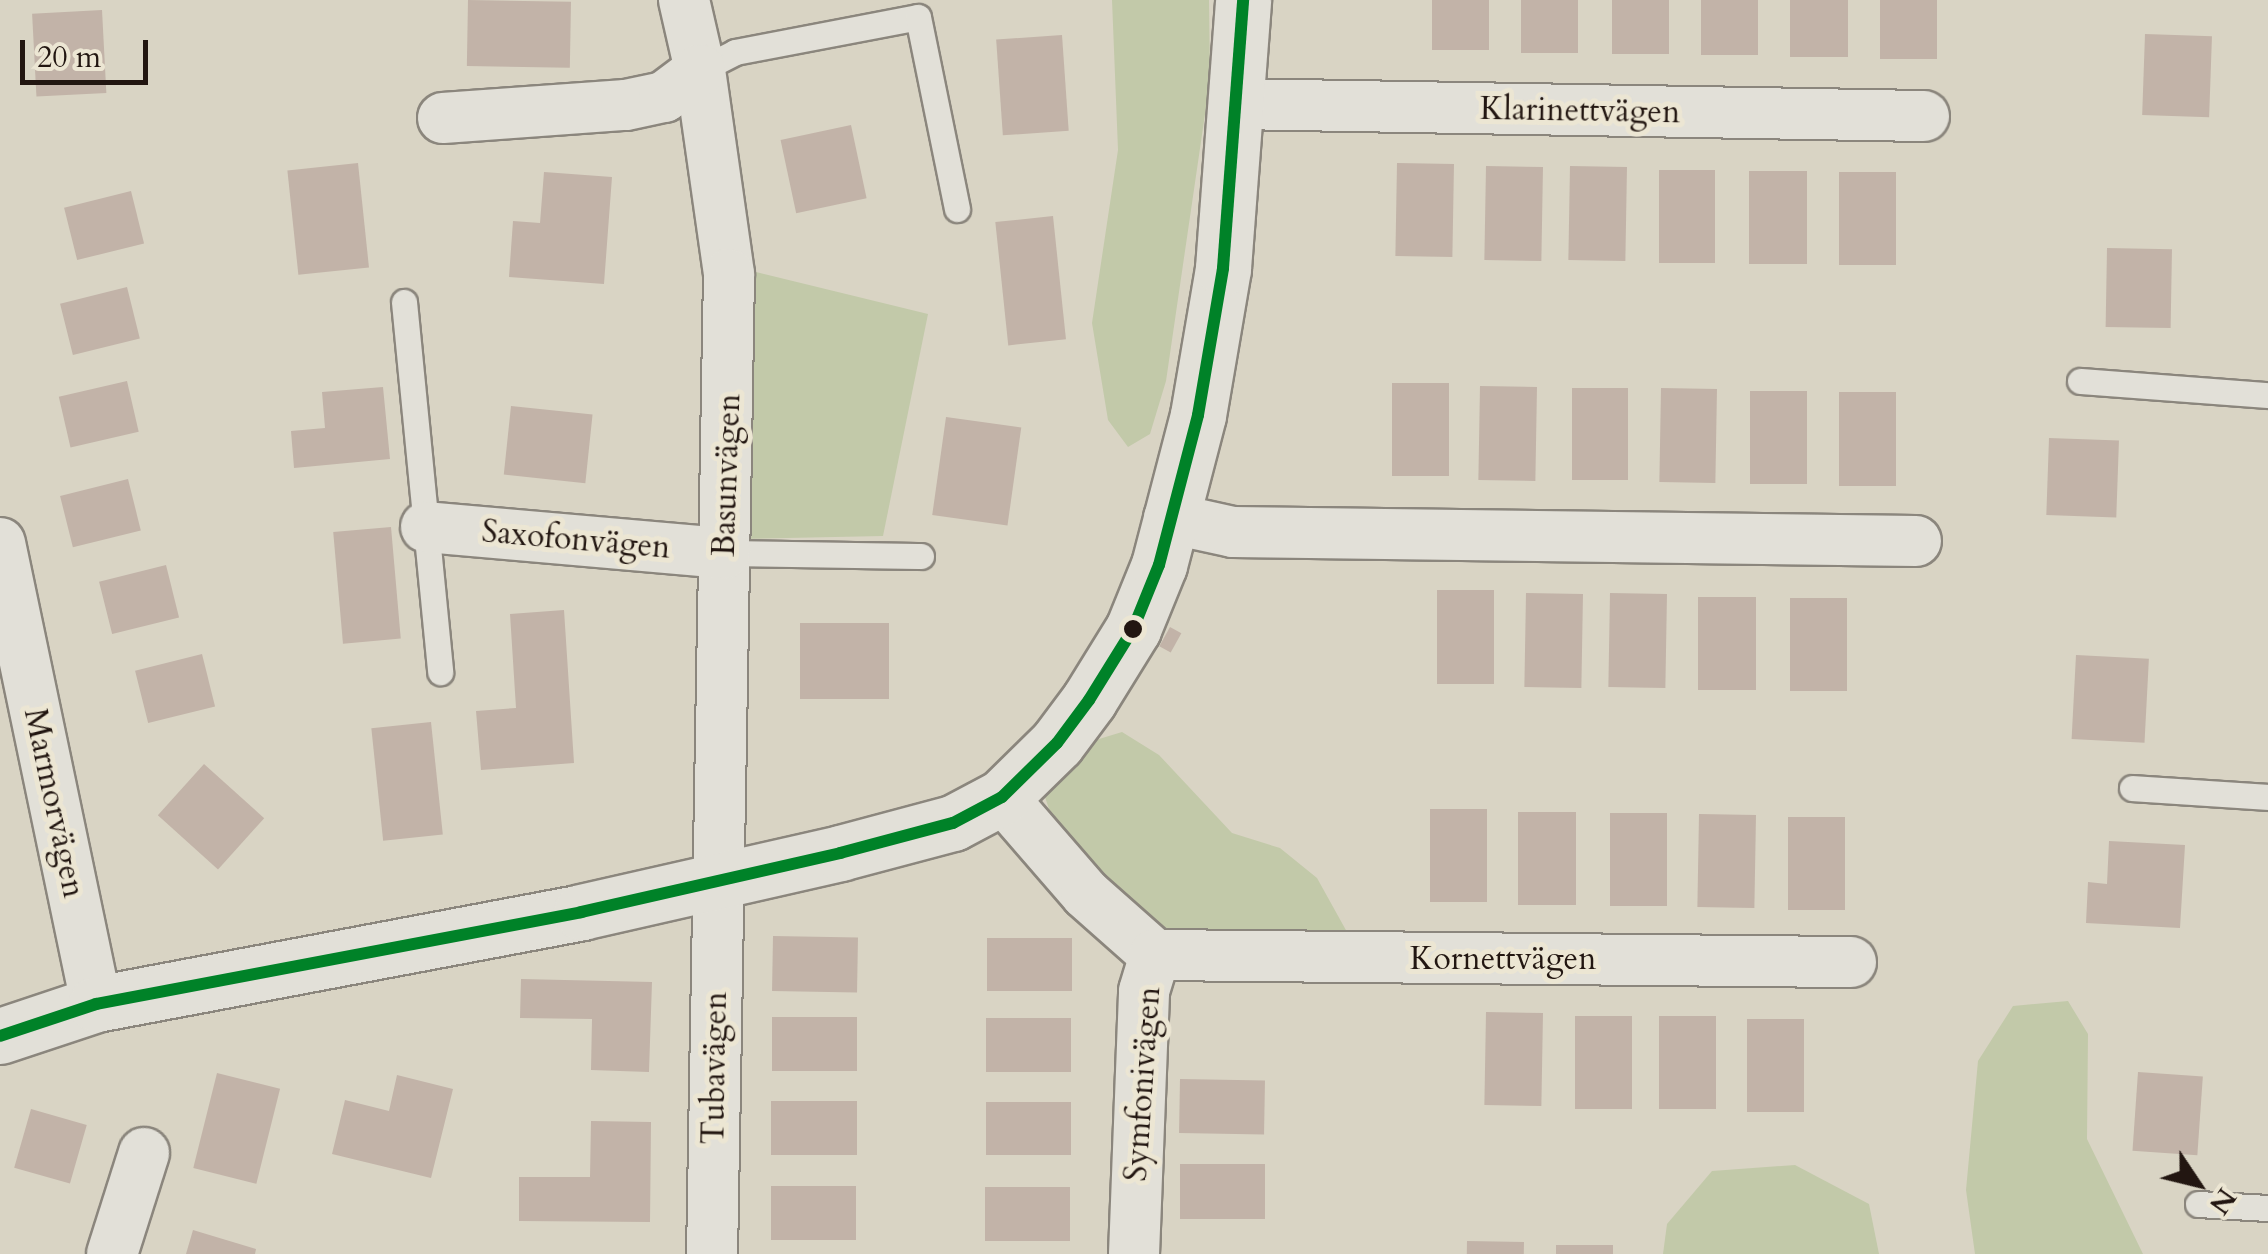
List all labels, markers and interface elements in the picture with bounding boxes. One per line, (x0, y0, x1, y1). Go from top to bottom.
scale bar (25, 20, 152, 82)
text: 20 m (37, 37, 101, 78)
street label: Klarinettvägen (1480, 90, 1680, 132)
street label: Basunvägen (705, 393, 749, 557)
street label: Saxofonvägen (480, 513, 672, 567)
unlabelled marker (1123, 619, 1143, 639)
street label: Marmorvägen (15, 705, 93, 901)
street label: Kornettvägen (1410, 940, 1596, 978)
street label: Symfonivägen (1117, 985, 1169, 1183)
street label: Tubavägen (694, 991, 736, 1145)
north arrow (2148, 1134, 2248, 1234)
text: N (2200, 1180, 2245, 1222)

